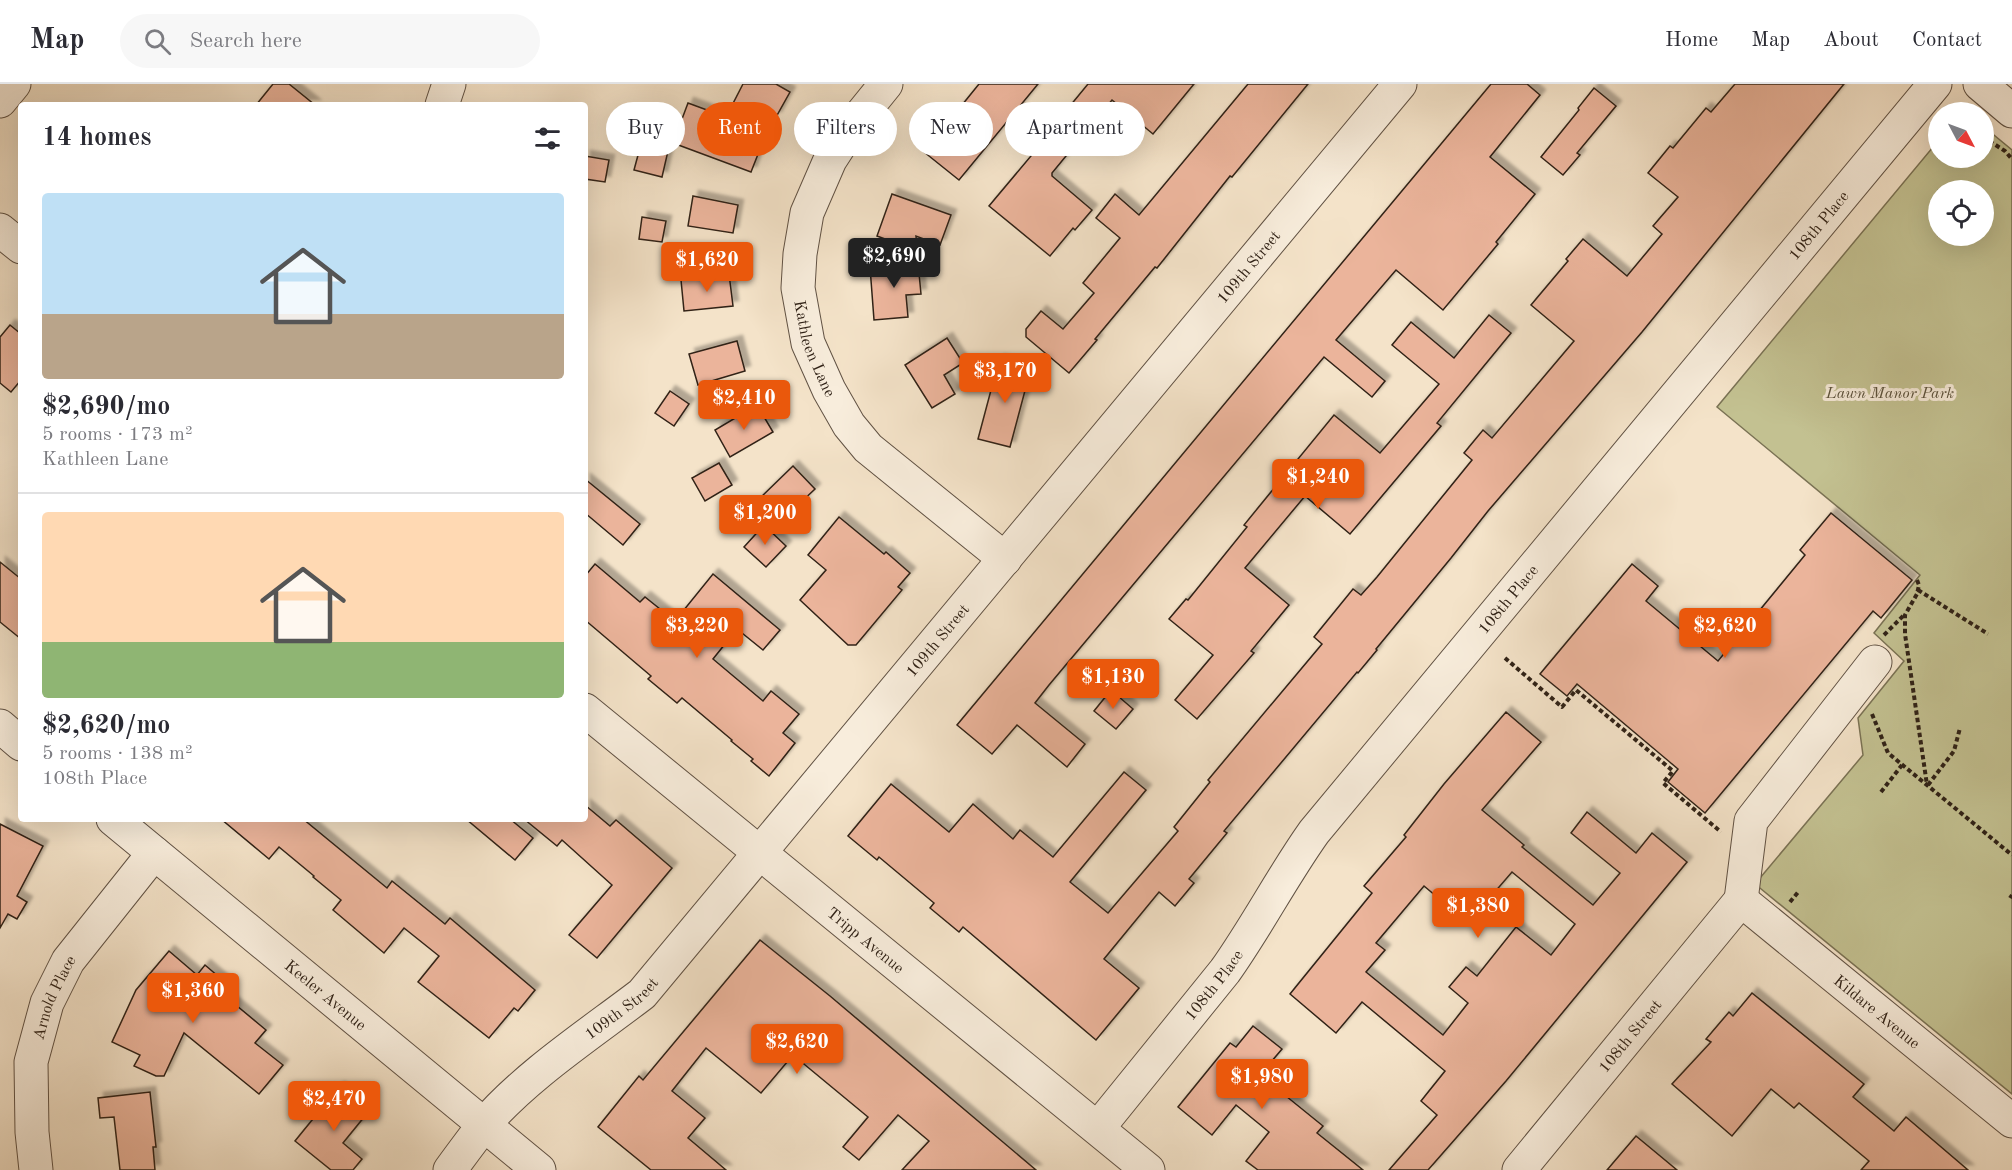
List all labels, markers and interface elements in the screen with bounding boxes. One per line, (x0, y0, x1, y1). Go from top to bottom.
search box (120, 14, 540, 68)
icon: search (141, 25, 174, 58)
text: Map (30, 27, 84, 55)
text: Search here (189, 30, 302, 52)
text: Home (1665, 30, 1718, 51)
text: Map (1751, 30, 1790, 51)
text: About (1823, 30, 1879, 51)
text: Contact (1912, 30, 1982, 51)
chip: Buy (606, 102, 685, 156)
chip: Rent (697, 102, 782, 156)
chip: Filters (794, 102, 897, 156)
chip: New (909, 102, 993, 156)
chip: Apartment (1005, 102, 1145, 156)
north arrow (1928, 102, 1994, 168)
map controls (1928, 102, 1994, 246)
icon: filters (531, 122, 564, 155)
text: 14 homes (42, 125, 151, 151)
button: locate (1928, 180, 1994, 246)
street label: 108th Place (1786, 189, 1853, 264)
street label: 109th Street (1215, 228, 1284, 307)
icon: home (249, 232, 357, 340)
pin: $2,690 (845, 238, 943, 289)
pin: $1,620 (658, 242, 756, 293)
text: $2,690 (862, 247, 926, 267)
text: $1,620 (675, 251, 739, 271)
street label: Kathleen Lane (790, 299, 837, 400)
pin: $3,170 (956, 353, 1054, 404)
text: $3,170 (973, 362, 1037, 382)
pin: $2,410 (695, 380, 793, 431)
park label: Lawn Manor Park (1825, 386, 1954, 402)
text: $2,410 (712, 389, 776, 409)
text: $2,690/mo (42, 394, 170, 420)
text: 5 rooms · 173 m² (42, 425, 192, 445)
text: Kathleen Lane (42, 450, 168, 470)
pin: $1,240 (1269, 459, 1367, 510)
text: $1,240 (1286, 468, 1350, 488)
pin: $1,200 (716, 495, 814, 546)
text: $1,200 (733, 504, 797, 524)
icon: home (249, 551, 357, 659)
street label: 108th Place (1476, 563, 1542, 638)
street label: 109th Street (904, 601, 973, 680)
pin: $3,220 (648, 608, 746, 659)
pin: $2,620 (1676, 608, 1774, 659)
text: $3,220 (665, 617, 729, 637)
text: $2,620 (1693, 617, 1757, 637)
pin: $1,130 (1064, 659, 1162, 710)
text: $1,130 (1081, 668, 1145, 688)
text: $2,620/mo (42, 713, 170, 739)
text: 5 rooms · 138 m² (42, 744, 192, 764)
text: 108th Place (42, 769, 147, 789)
pin: $1,380 (1429, 888, 1527, 939)
text: $1,380 (1446, 897, 1510, 917)
street label: Tripp Avenue (823, 905, 906, 977)
street label: 108th Place (1183, 948, 1247, 1024)
street label: Arnold Place (31, 953, 79, 1042)
street label: Keeler Avenue (281, 958, 369, 1034)
pin: $1,360 (144, 973, 242, 1024)
street label: Kildare Avenue (1830, 973, 1922, 1053)
street label: 109th Street (583, 975, 662, 1043)
text: $1,360 (161, 982, 225, 1002)
street label: 108th Street (1597, 997, 1666, 1076)
pin: $2,620 (748, 1024, 846, 1075)
text: $2,620 (765, 1033, 829, 1053)
pin: $1,980 (1213, 1059, 1311, 1110)
text: $1,980 (1230, 1068, 1294, 1088)
pin: $2,470 (285, 1081, 383, 1132)
text: $2,470 (302, 1090, 366, 1110)

